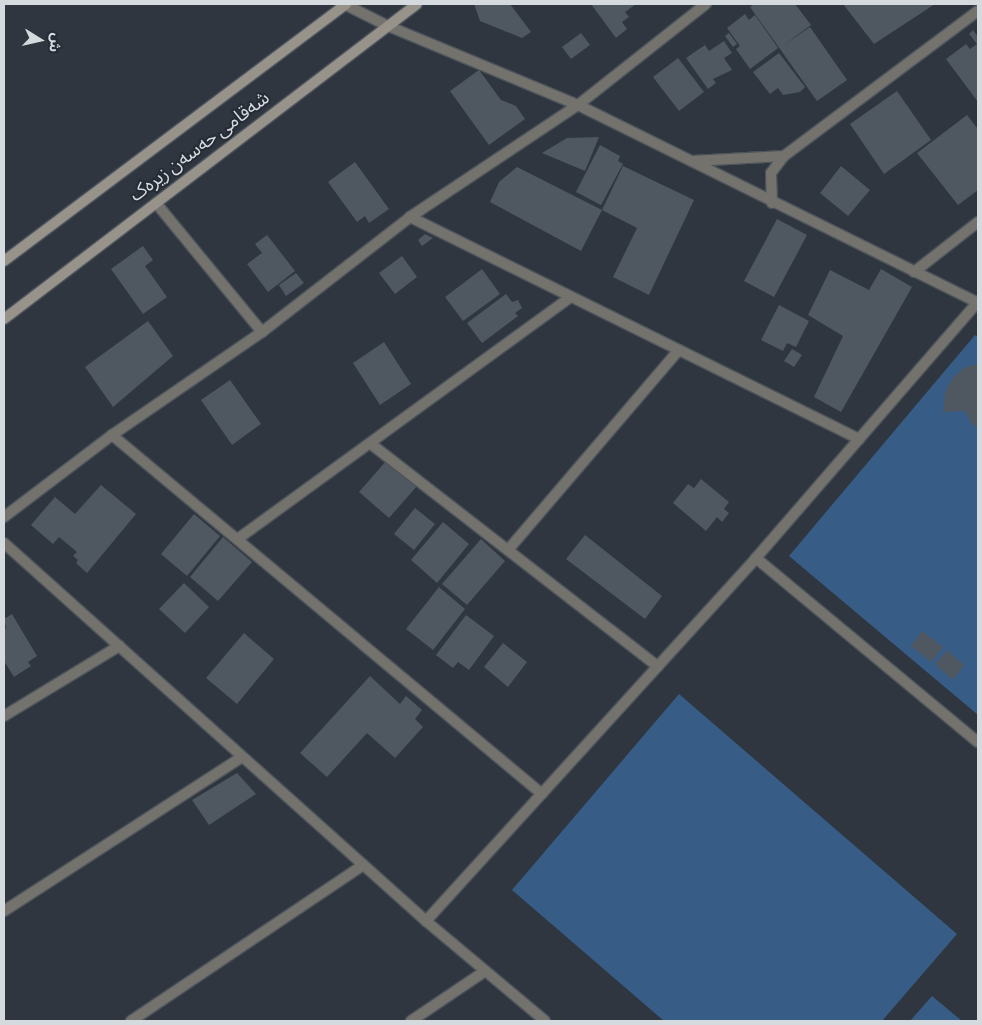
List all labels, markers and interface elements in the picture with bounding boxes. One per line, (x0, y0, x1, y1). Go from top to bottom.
north arrow (15, 15, 65, 65)
text: ش (46, 32, 63, 53)
street label: شەقامی حەسەن زیرەک (126, 87, 274, 207)

